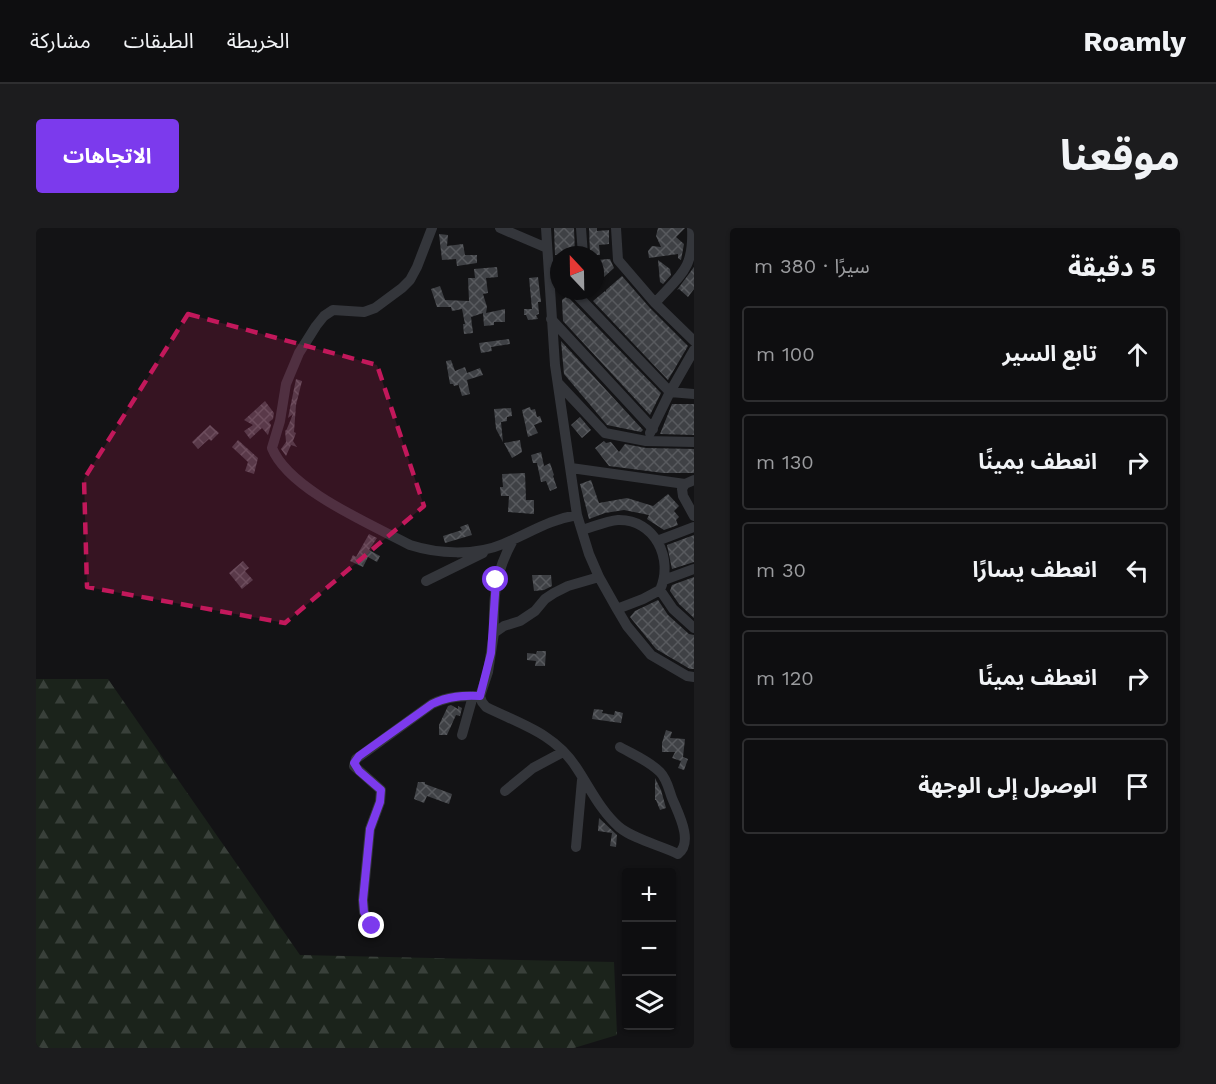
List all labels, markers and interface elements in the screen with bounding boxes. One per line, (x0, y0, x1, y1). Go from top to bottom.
text: Roamly (1083, 25, 1186, 58)
text: مشاركة (30, 28, 91, 53)
text: الطبقات (124, 28, 194, 53)
text: الخريطة (227, 28, 290, 53)
button: الاتجاهات (36, 119, 179, 193)
text: موقعنا (1060, 131, 1180, 180)
north arrow (550, 246, 604, 300)
text: 5 دقيقة (1068, 252, 1156, 282)
text: سيرًا · 380 m (754, 254, 870, 278)
icon: ahead (1121, 338, 1154, 371)
text: تابع السير (1002, 341, 1097, 366)
text: 100 m (756, 342, 815, 366)
icon: right (1121, 446, 1154, 479)
text: انعطف يمينًا (978, 449, 1097, 474)
text: 130 m (756, 450, 814, 474)
icon: left (1121, 554, 1154, 587)
text: انعطف يسارًا (973, 557, 1097, 582)
text: 30 m (756, 558, 806, 582)
route start (482, 566, 508, 592)
icon: right (1121, 662, 1154, 695)
text: انعطف يمينًا (978, 665, 1097, 690)
text: 120 m (756, 666, 814, 690)
icon: arrive (1121, 770, 1154, 803)
text: الوصول إلى الوجهة (918, 773, 1097, 798)
map controls (622, 868, 676, 1030)
button: + (622, 868, 676, 922)
route end (358, 912, 384, 938)
button: − (622, 922, 676, 976)
button: layers (622, 976, 676, 1030)

